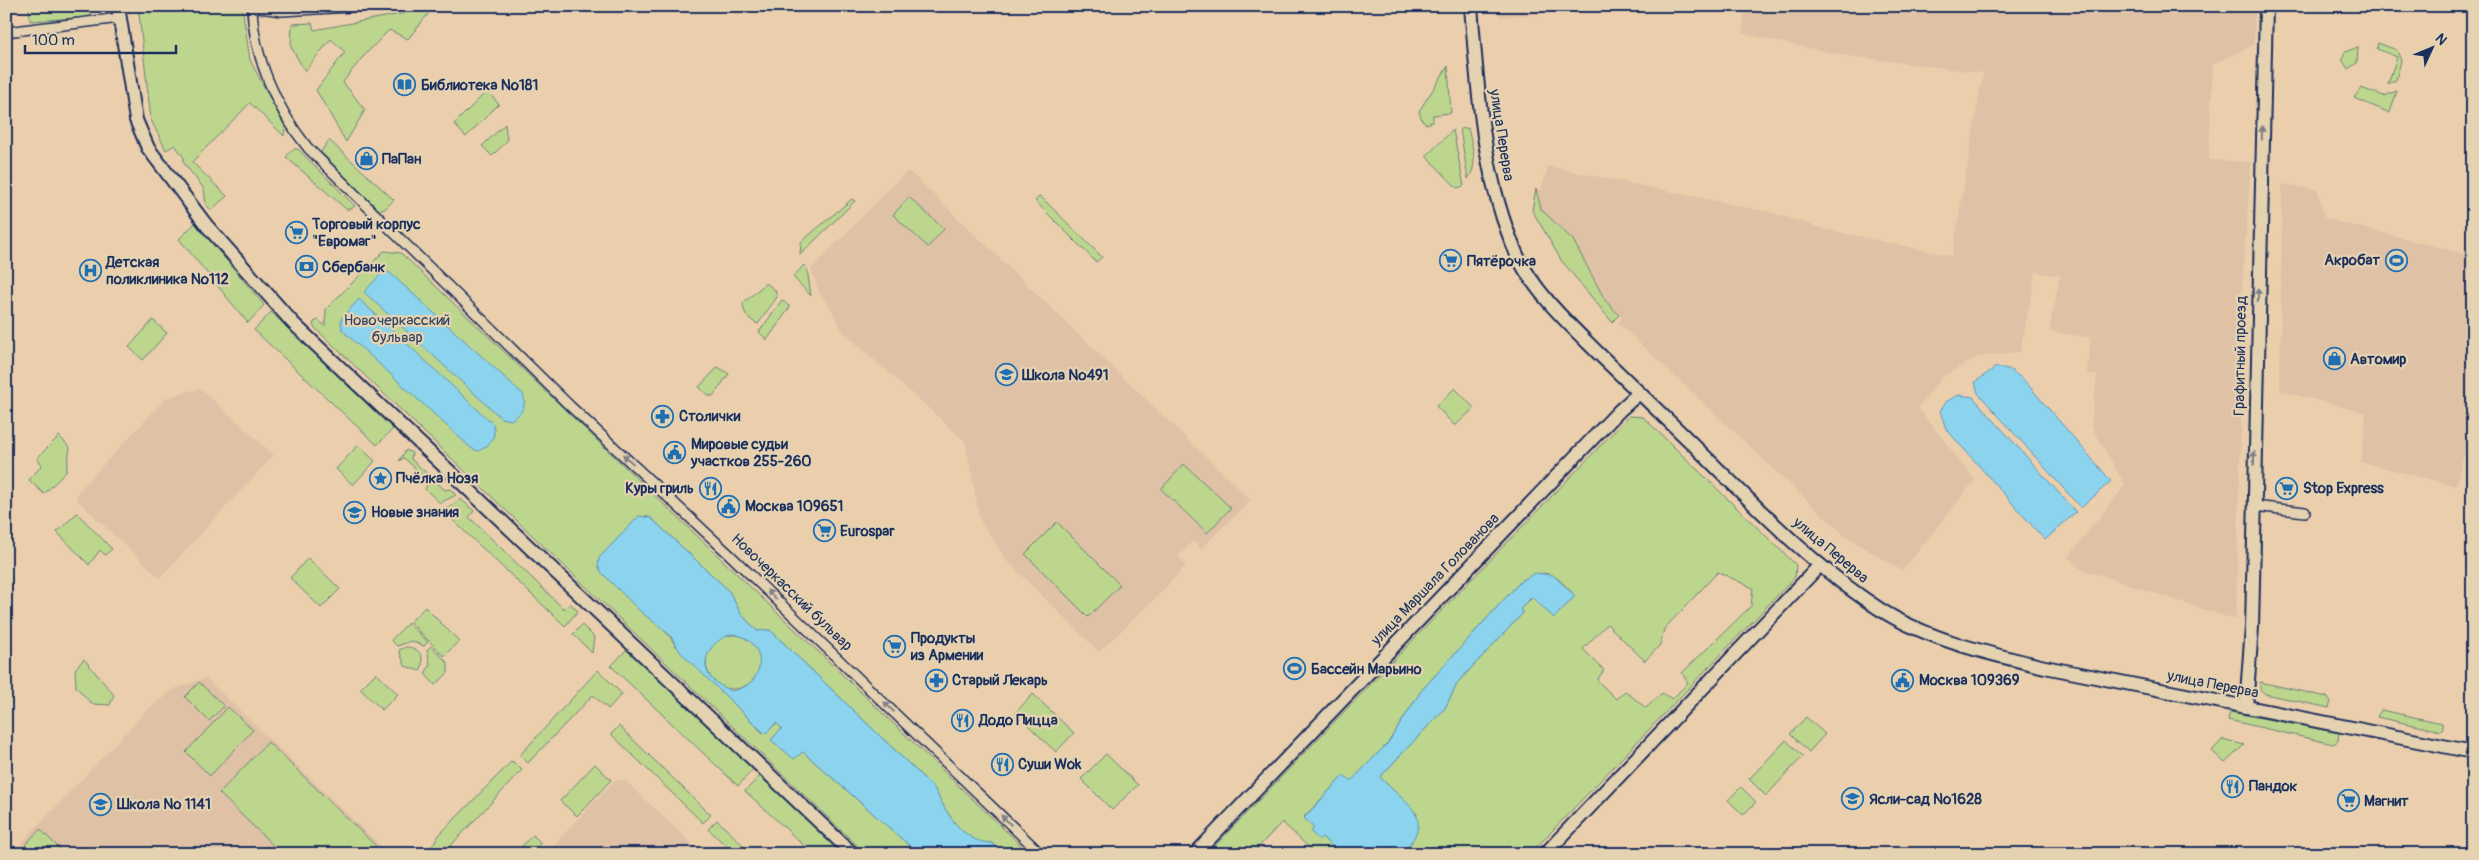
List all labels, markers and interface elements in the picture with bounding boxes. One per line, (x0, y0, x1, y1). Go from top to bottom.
scale bar (25, 22, 176, 54)
north arrow (2406, 22, 2456, 72)
text: N (2432, 30, 2450, 49)
text: 100 m (32, 31, 75, 50)
library icon: Библиотека №181 (393, 73, 417, 97)
place label: Библиотека №181 (421, 76, 538, 95)
street label: улица Перерва (1485, 87, 1518, 182)
one-way arrow (2258, 124, 2266, 140)
shop icon: ПаПан (354, 147, 378, 171)
place label: ПаПан (382, 150, 422, 169)
place label: Торговый корпус "Евромаг" (311, 215, 421, 251)
supermarket icon: Торговый корпус "Евромаг" (284, 221, 308, 245)
sports icon: Акробат (2384, 248, 2408, 272)
supermarket icon: Пятёрочка (1439, 249, 1463, 273)
place label: Акробат (2324, 251, 2380, 270)
place label: Пятёрочка (1467, 252, 1536, 271)
place label: Детская поликлиника №112 (105, 253, 229, 289)
bank icon: Сбербанк (294, 255, 318, 279)
place label: Сбербанк (322, 258, 385, 277)
hospital icon: Детская поликлиника №112 (78, 259, 102, 283)
one-way arrow (2254, 287, 2262, 303)
street label: Графитный проезд (2230, 296, 2251, 416)
park label: Новочеркасский бульвар (344, 311, 450, 347)
shop icon: Автомир (2322, 347, 2346, 371)
place label: Автомир (2350, 350, 2406, 369)
school or university icon: Школа №491 (994, 363, 1018, 387)
place label: Школа №491 (1021, 366, 1109, 385)
pharmacy icon: Столички (651, 404, 675, 428)
place label: Столички (679, 407, 741, 426)
place label: Мировые судьи участков 255-260 (690, 435, 812, 471)
public building icon: Мировые судьи участков 255-260 (663, 441, 687, 465)
one-way arrow (2250, 449, 2258, 465)
one-way arrow (623, 453, 635, 465)
place icon: Пчёлка Нозя (368, 466, 392, 490)
place label: Пчёлка Нозя (396, 469, 478, 488)
restaurant icon: Куры гриль (698, 476, 722, 500)
supermarket icon: Stop Express (2275, 476, 2299, 500)
place label: Куры гриль (625, 479, 694, 498)
place label: Stop Express (2303, 479, 2384, 498)
public building icon: Москва 109651 (717, 494, 741, 518)
place label: Москва 109651 (745, 497, 843, 516)
school or university icon: Новые знания (343, 500, 367, 524)
place label: Новые знания (371, 503, 459, 522)
street label: улица Маршала Голованова (1366, 509, 1504, 650)
street label: улица Перерва (1788, 513, 1872, 588)
supermarket icon: Eurospar (812, 519, 836, 543)
place label: Eurospar (840, 522, 895, 541)
street label: Новочеркасский бульвар (727, 530, 856, 655)
one-way arrow (766, 589, 778, 601)
place label: Продукты из Армении (910, 629, 983, 665)
supermarket icon: Продукты из Армении (883, 635, 907, 659)
sports icon: Бассейн Марьино (1283, 657, 1307, 681)
place label: Бассейн Марьино (1311, 660, 1422, 679)
street label: улица Перерва (2165, 666, 2260, 703)
pharmacy icon: Старый Лекарь (924, 668, 948, 692)
public building icon: Москва 109369 (1891, 668, 1915, 692)
place label: Старый Лекарь (952, 671, 1048, 690)
place label: Москва 109369 (1919, 671, 2020, 690)
one-way arrow (883, 701, 895, 713)
restaurant icon: Додо Пицца (951, 708, 975, 732)
place label: Додо Пицца (978, 711, 1058, 730)
restaurant icon: Суши Wok (990, 752, 1014, 776)
place label: Суши Wok (1018, 755, 1082, 774)
restaurant icon: Пандок (2221, 774, 2245, 798)
place label: Пандок (2249, 777, 2298, 796)
school or university icon: Ясли-сад №1628 (1841, 787, 1865, 811)
supermarket icon: Магнит (2336, 789, 2360, 813)
place label: Ясли-сад №1628 (1869, 790, 1982, 809)
school or university icon: Школа № 1141 (89, 792, 113, 816)
place label: Магнит (2364, 792, 2409, 811)
place label: Школа № 1141 (116, 795, 211, 814)
one-way arrow (1000, 814, 1012, 826)

